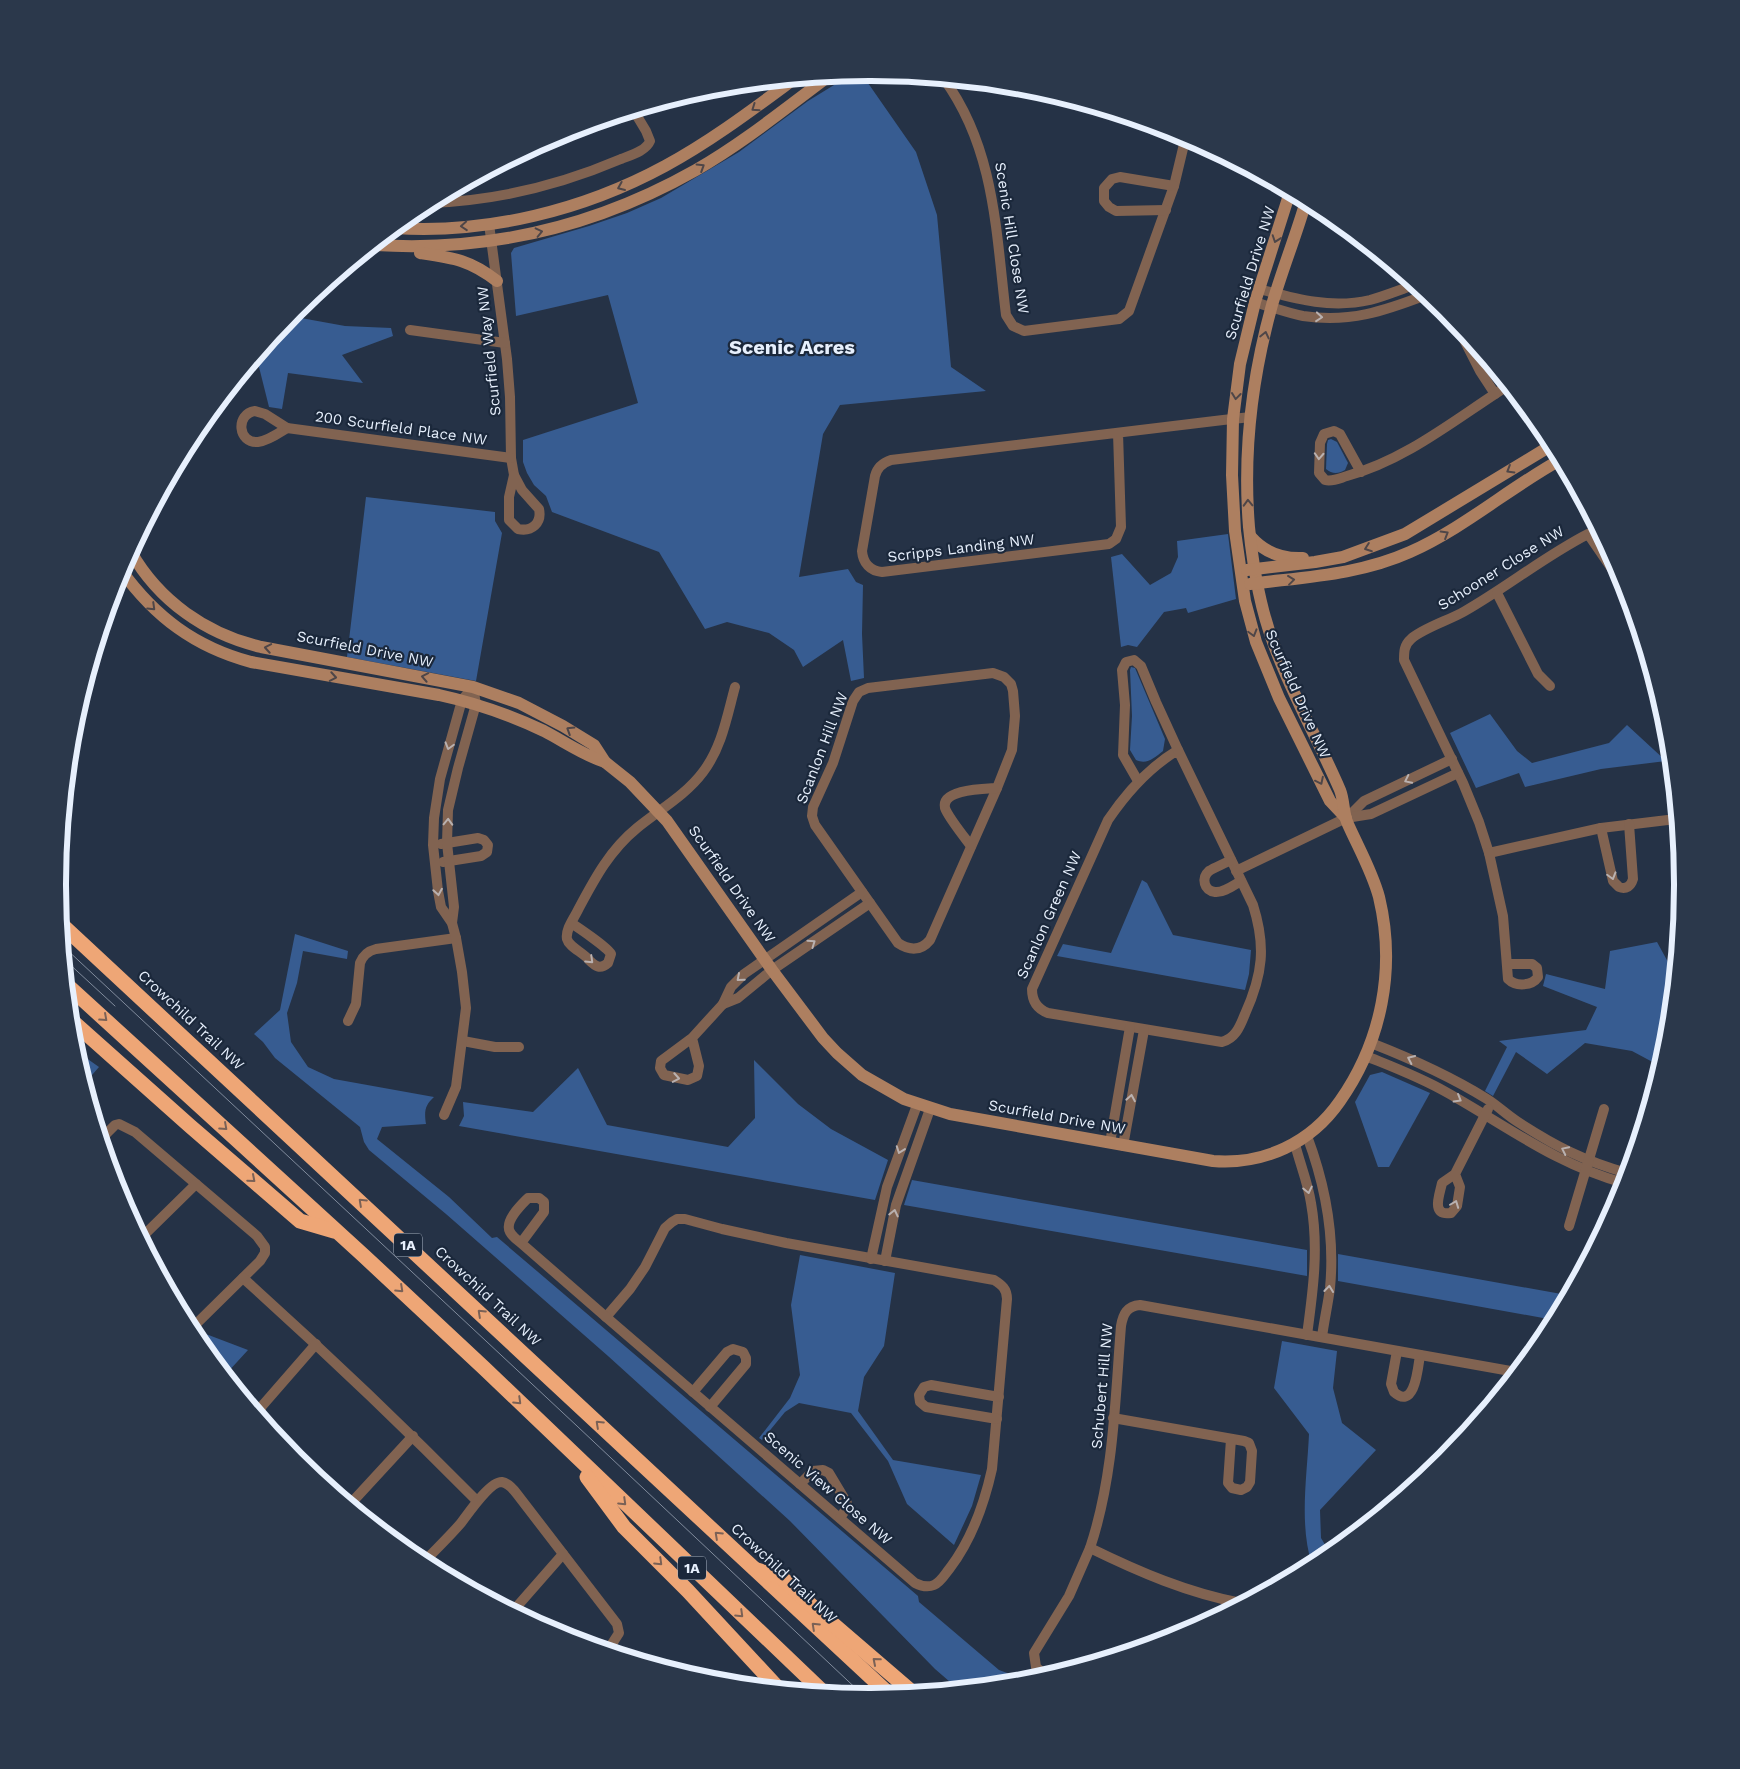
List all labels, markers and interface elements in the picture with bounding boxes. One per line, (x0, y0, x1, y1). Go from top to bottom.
one-way arrow (751, 102, 760, 111)
street label: Scenic Hill Close NW (991, 161, 1033, 315)
one-way arrow (695, 163, 704, 173)
one-way arrow (617, 180, 626, 191)
street label: Scurfield Drive NW (1221, 204, 1279, 342)
one-way arrow (460, 220, 468, 231)
one-way arrow (534, 227, 543, 238)
one-way arrow (1272, 234, 1282, 243)
street label: Scurfield Way NW (473, 285, 505, 417)
one-way arrow (1316, 312, 1324, 323)
one-way arrow (1259, 330, 1270, 339)
district label: Scenic Acres (729, 335, 855, 359)
one-way arrow (1231, 392, 1242, 400)
street label: 200 Scurfield Place NW (314, 407, 488, 449)
one-way arrow (1314, 452, 1325, 460)
one-way arrow (1507, 464, 1516, 474)
one-way arrow (1243, 499, 1254, 507)
street label: Schooner Close NW (1435, 522, 1567, 614)
street label: Scripps Landing NW (887, 530, 1035, 566)
one-way arrow (1440, 530, 1449, 540)
one-way arrow (1364, 542, 1373, 552)
one-way arrow (1287, 575, 1295, 586)
one-way arrow (147, 601, 156, 610)
street label: Scurfield Drive NW (295, 627, 435, 671)
street label: Scurfield Drive NW (1262, 627, 1334, 761)
one-way arrow (1247, 628, 1257, 636)
one-way arrow (264, 643, 272, 654)
one-way arrow (329, 671, 338, 681)
one-way arrow (421, 672, 430, 683)
street label: Scanlon Hill NW (792, 690, 852, 806)
one-way arrow (567, 727, 576, 737)
one-way arrow (445, 741, 455, 749)
one-way arrow (1404, 774, 1413, 785)
one-way arrow (1314, 775, 1324, 784)
one-way arrow (442, 818, 453, 826)
street label: Scurfield Drive NW (685, 822, 779, 946)
street label: Scanlon Green NW (1013, 848, 1085, 982)
one-way arrow (1607, 871, 1617, 879)
one-way arrow (433, 888, 443, 897)
one-way arrow (806, 940, 816, 949)
one-way arrow (584, 954, 593, 963)
street label: Crowchild Trail NW (134, 966, 248, 1074)
one-way arrow (737, 972, 746, 981)
one-way arrow (98, 1012, 107, 1021)
one-way arrow (1407, 1055, 1416, 1065)
one-way arrow (672, 1073, 680, 1083)
one-way arrow (1452, 1092, 1461, 1102)
one-way arrow (1126, 1093, 1136, 1102)
street label: Scurfield Drive NW (987, 1096, 1127, 1138)
one-way arrow (218, 1121, 227, 1130)
one-way arrow (896, 1146, 906, 1154)
one-way arrow (1562, 1146, 1571, 1156)
one-way arrow (246, 1173, 255, 1182)
one-way arrow (1303, 1186, 1313, 1195)
one-way arrow (358, 1199, 367, 1208)
one-way arrow (1449, 1200, 1459, 1209)
one-way arrow (888, 1208, 899, 1217)
road number: 1A (394, 1234, 422, 1256)
street label: Crowchild Trail NW (431, 1242, 545, 1350)
one-way arrow (394, 1283, 403, 1292)
one-way arrow (1323, 1285, 1334, 1293)
one-way arrow (477, 1310, 486, 1319)
street label: Schubert Hill NW (1088, 1323, 1116, 1449)
one-way arrow (512, 1395, 521, 1404)
one-way arrow (596, 1421, 605, 1430)
street label: Scenic View Close NW (760, 1428, 896, 1548)
one-way arrow (617, 1496, 626, 1505)
street label: Crowchild Trail NW (727, 1519, 841, 1627)
one-way arrow (714, 1532, 723, 1541)
one-way arrow (654, 1556, 663, 1565)
road number: 1A (678, 1556, 706, 1580)
one-way arrow (735, 1608, 744, 1617)
one-way arrow (812, 1623, 821, 1632)
one-way arrow (873, 1658, 882, 1667)

